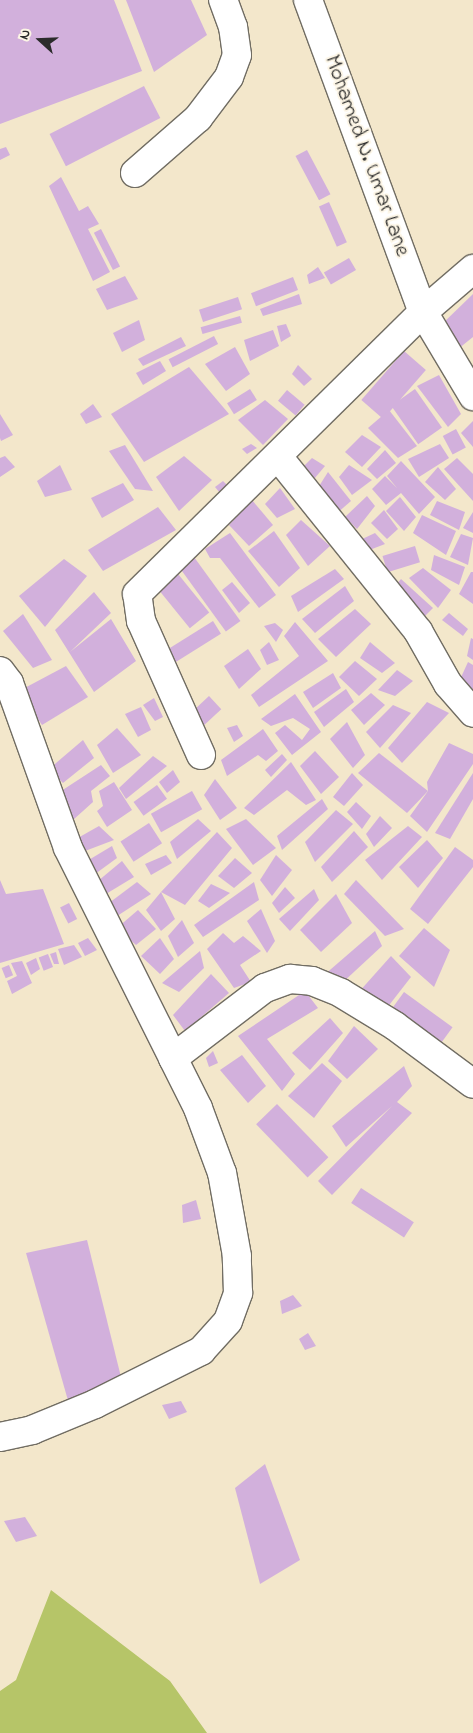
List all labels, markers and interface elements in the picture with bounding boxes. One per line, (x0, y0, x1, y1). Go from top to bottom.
north arrow (15, 15, 65, 65)
text: N (14, 27, 37, 43)
street label: Mohamed N. Umar Lane (317, 52, 415, 260)

